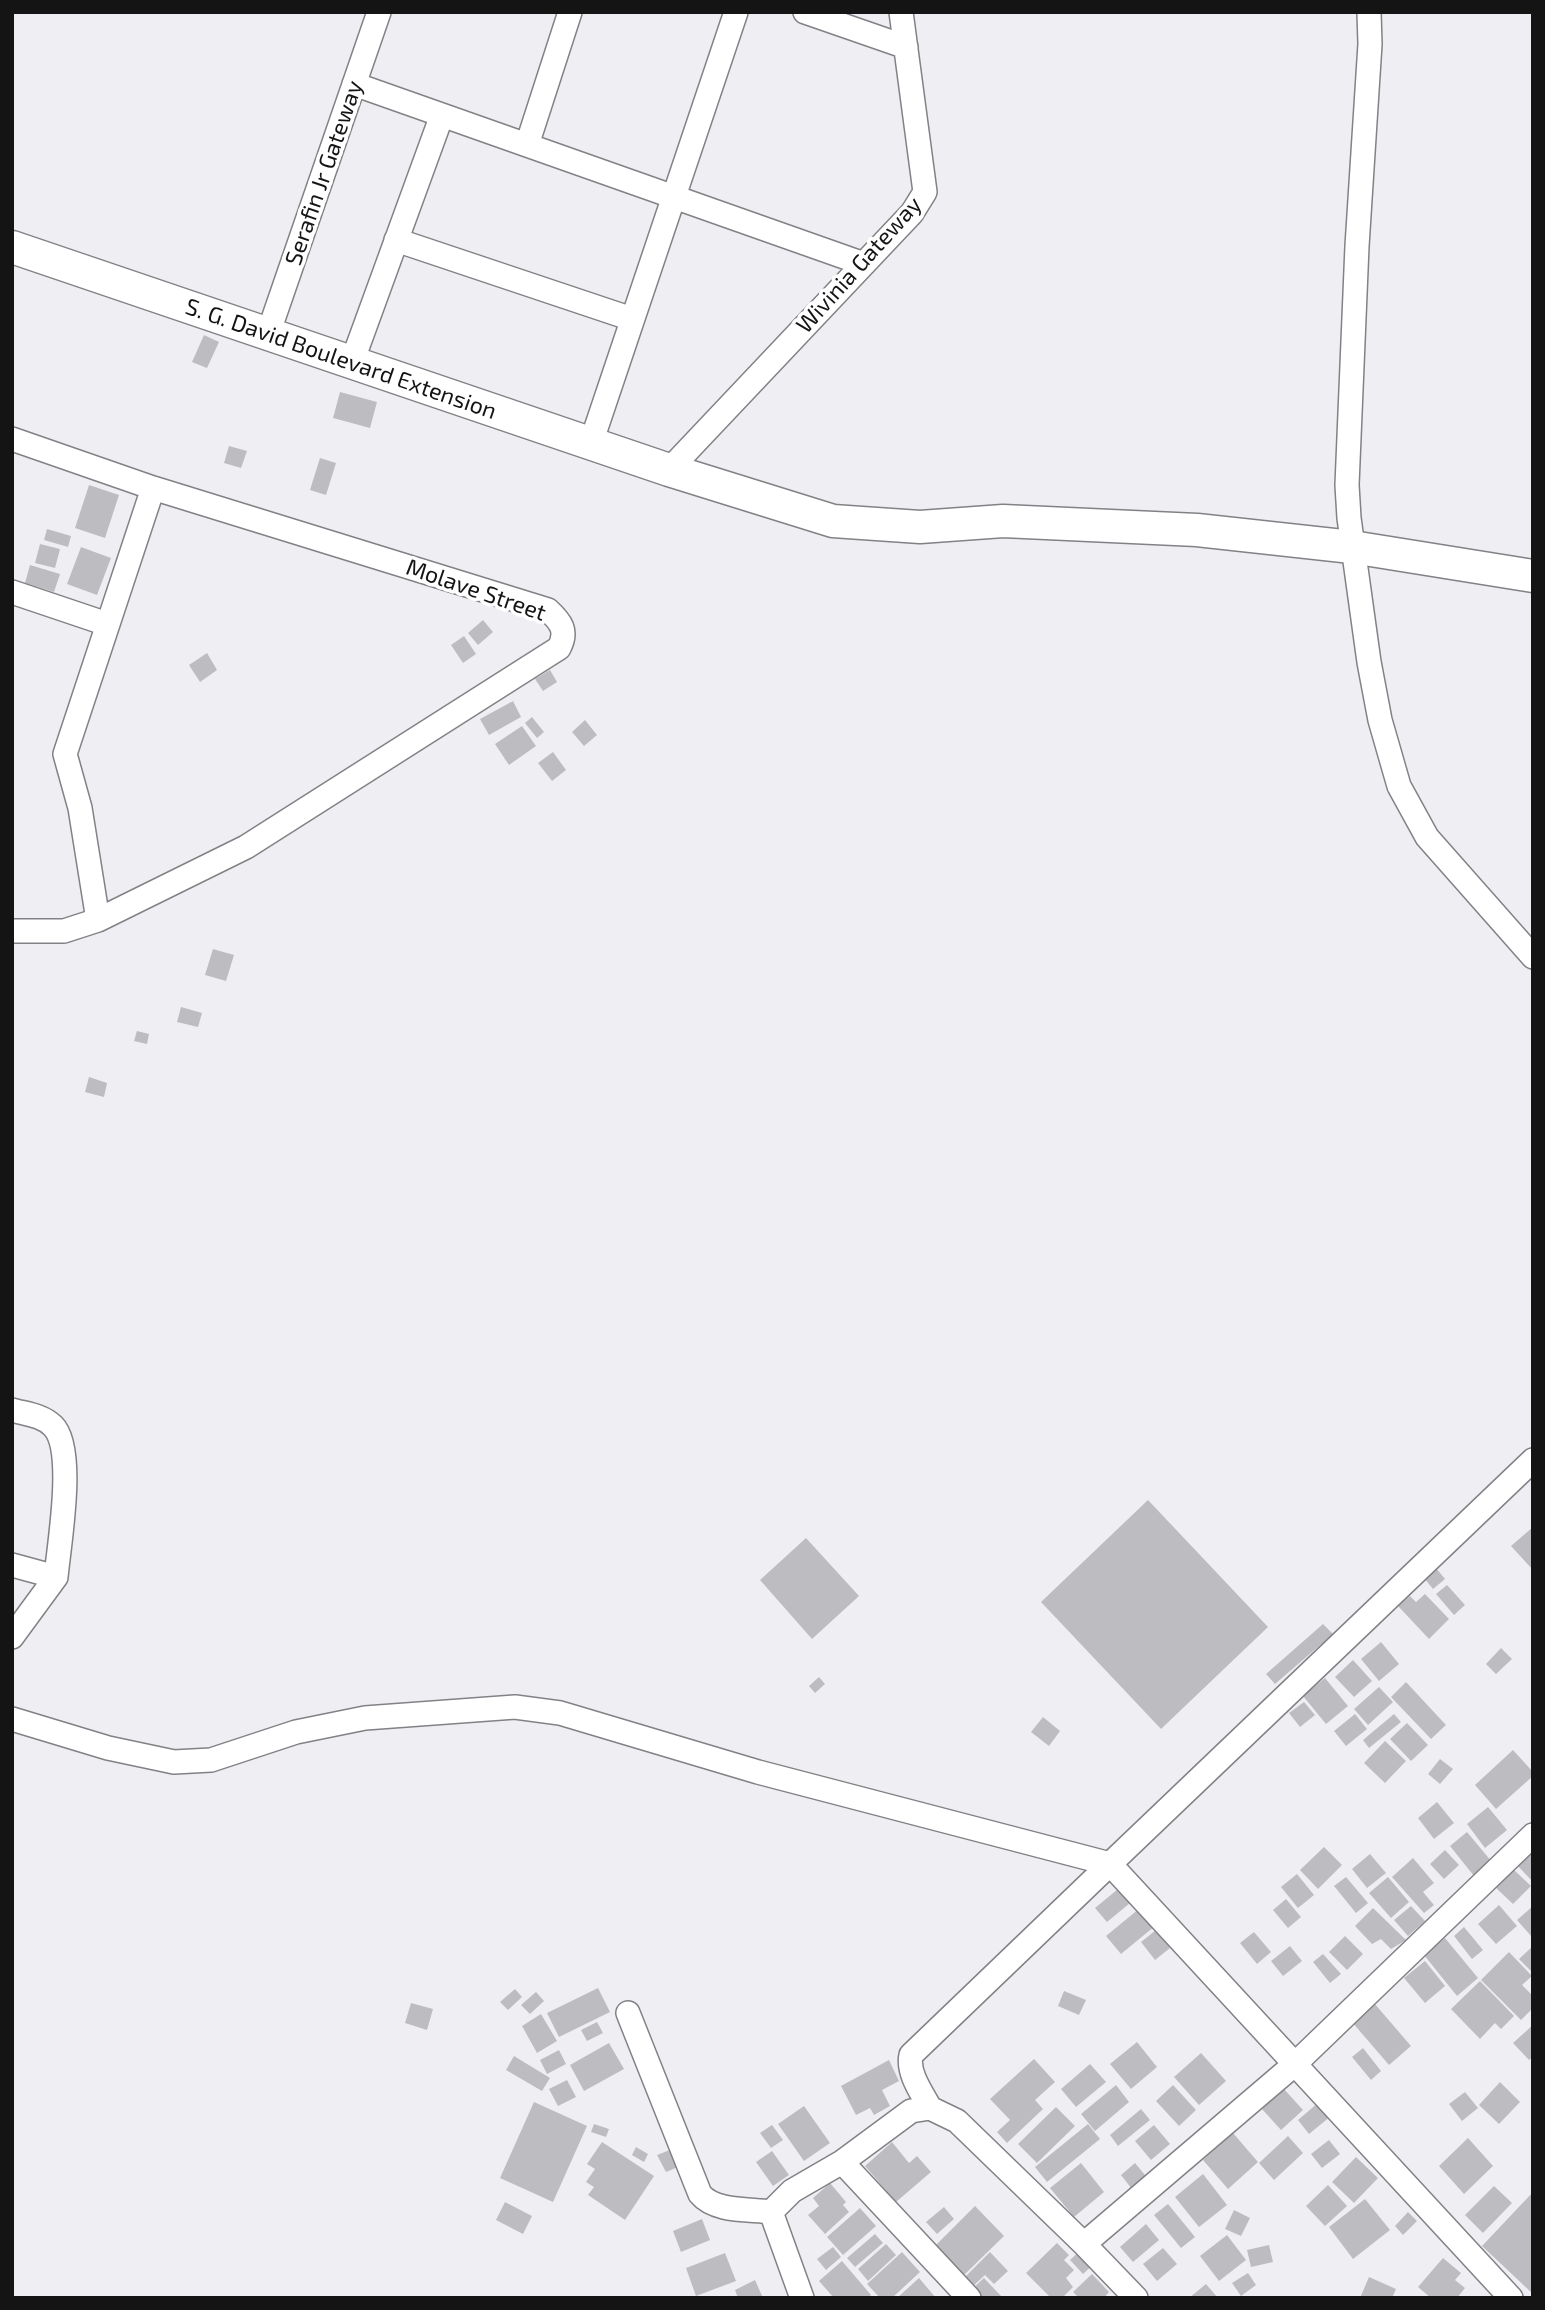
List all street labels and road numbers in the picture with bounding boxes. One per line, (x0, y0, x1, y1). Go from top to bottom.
street label: Serafin Jr Gateway (279, 77, 369, 269)
street label: Wivinia Gateway (791, 191, 927, 339)
street label: S. G. David Boulevard Extension (182, 293, 500, 425)
street label: Molave Street (402, 553, 550, 627)

